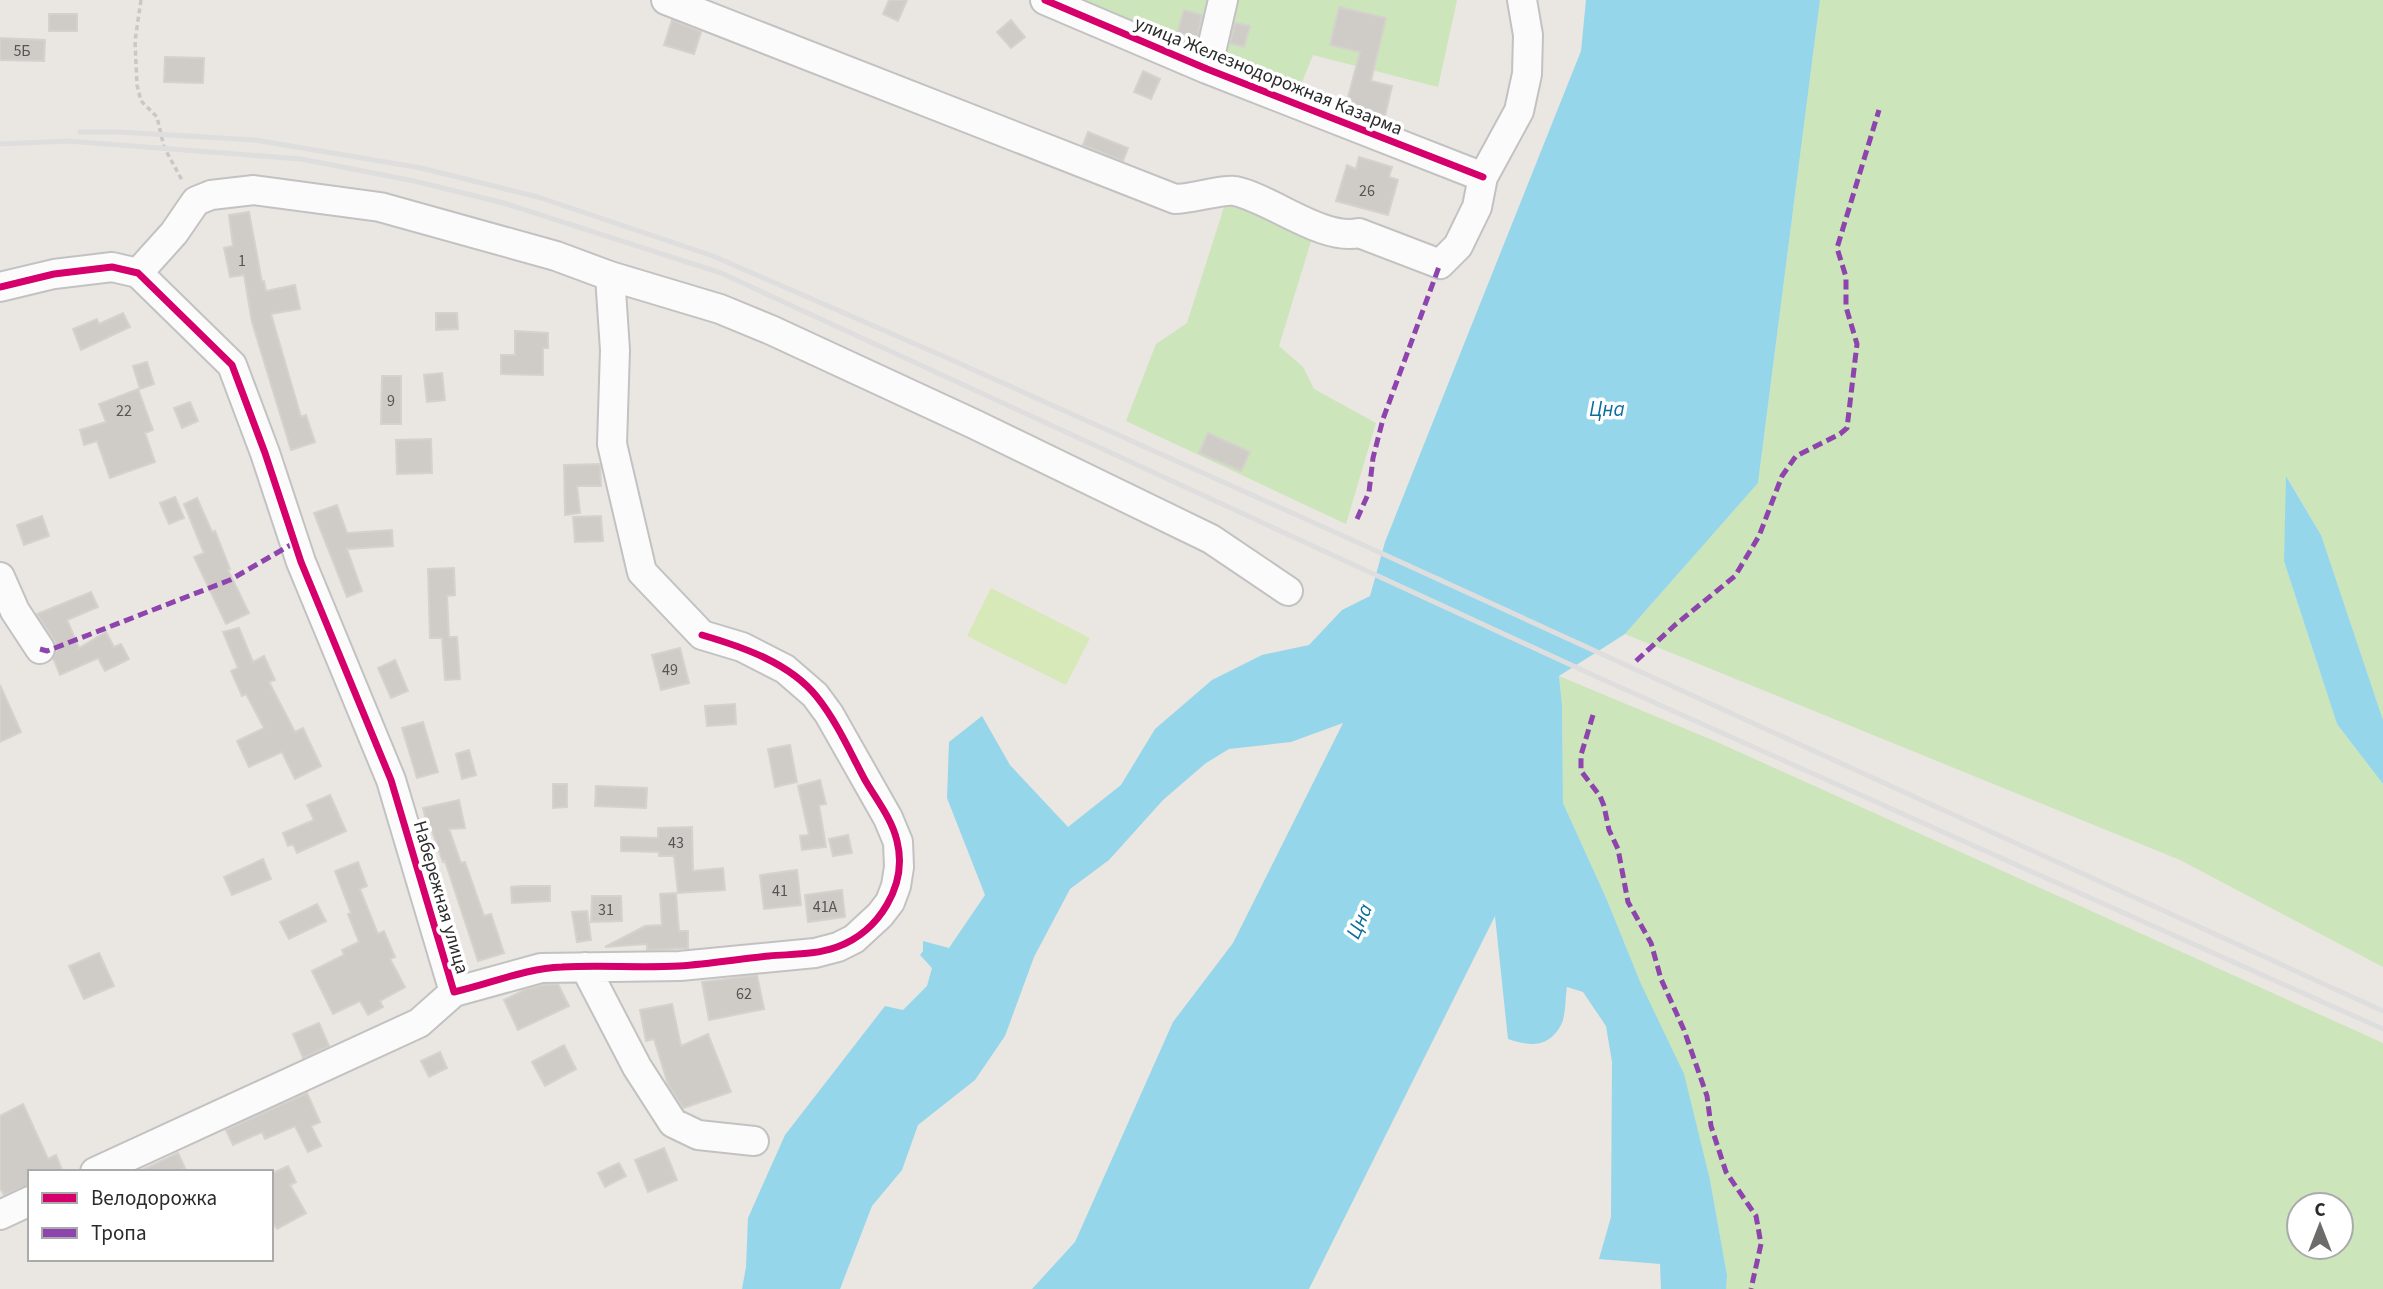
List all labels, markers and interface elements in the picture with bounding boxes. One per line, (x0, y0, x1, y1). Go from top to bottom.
street label: улица Железнодорожная Казарма (1130, 10, 1407, 143)
house number: 5Б (13, 40, 31, 62)
house number: 26 (1359, 180, 1375, 202)
house number: 1 (238, 250, 246, 272)
house number: 9 (387, 390, 395, 412)
water label: Цна (1589, 394, 1625, 424)
house number: 22 (116, 400, 132, 422)
house number: 49 (662, 659, 678, 681)
street label: Набережная улица (406, 818, 475, 977)
house number: 43 (668, 832, 684, 854)
house number: 41 (772, 880, 788, 902)
house number: 41А (813, 896, 838, 918)
house number: 31 (598, 899, 614, 921)
water label: Цна (1338, 899, 1380, 943)
house number: 62 (736, 983, 752, 1005)
legend (28, 1170, 273, 1261)
text: Велодорожка (91, 1183, 217, 1213)
north arrow (2285, 1191, 2355, 1261)
text: С (2314, 1197, 2326, 1224)
text: Тропа (91, 1218, 147, 1248)

